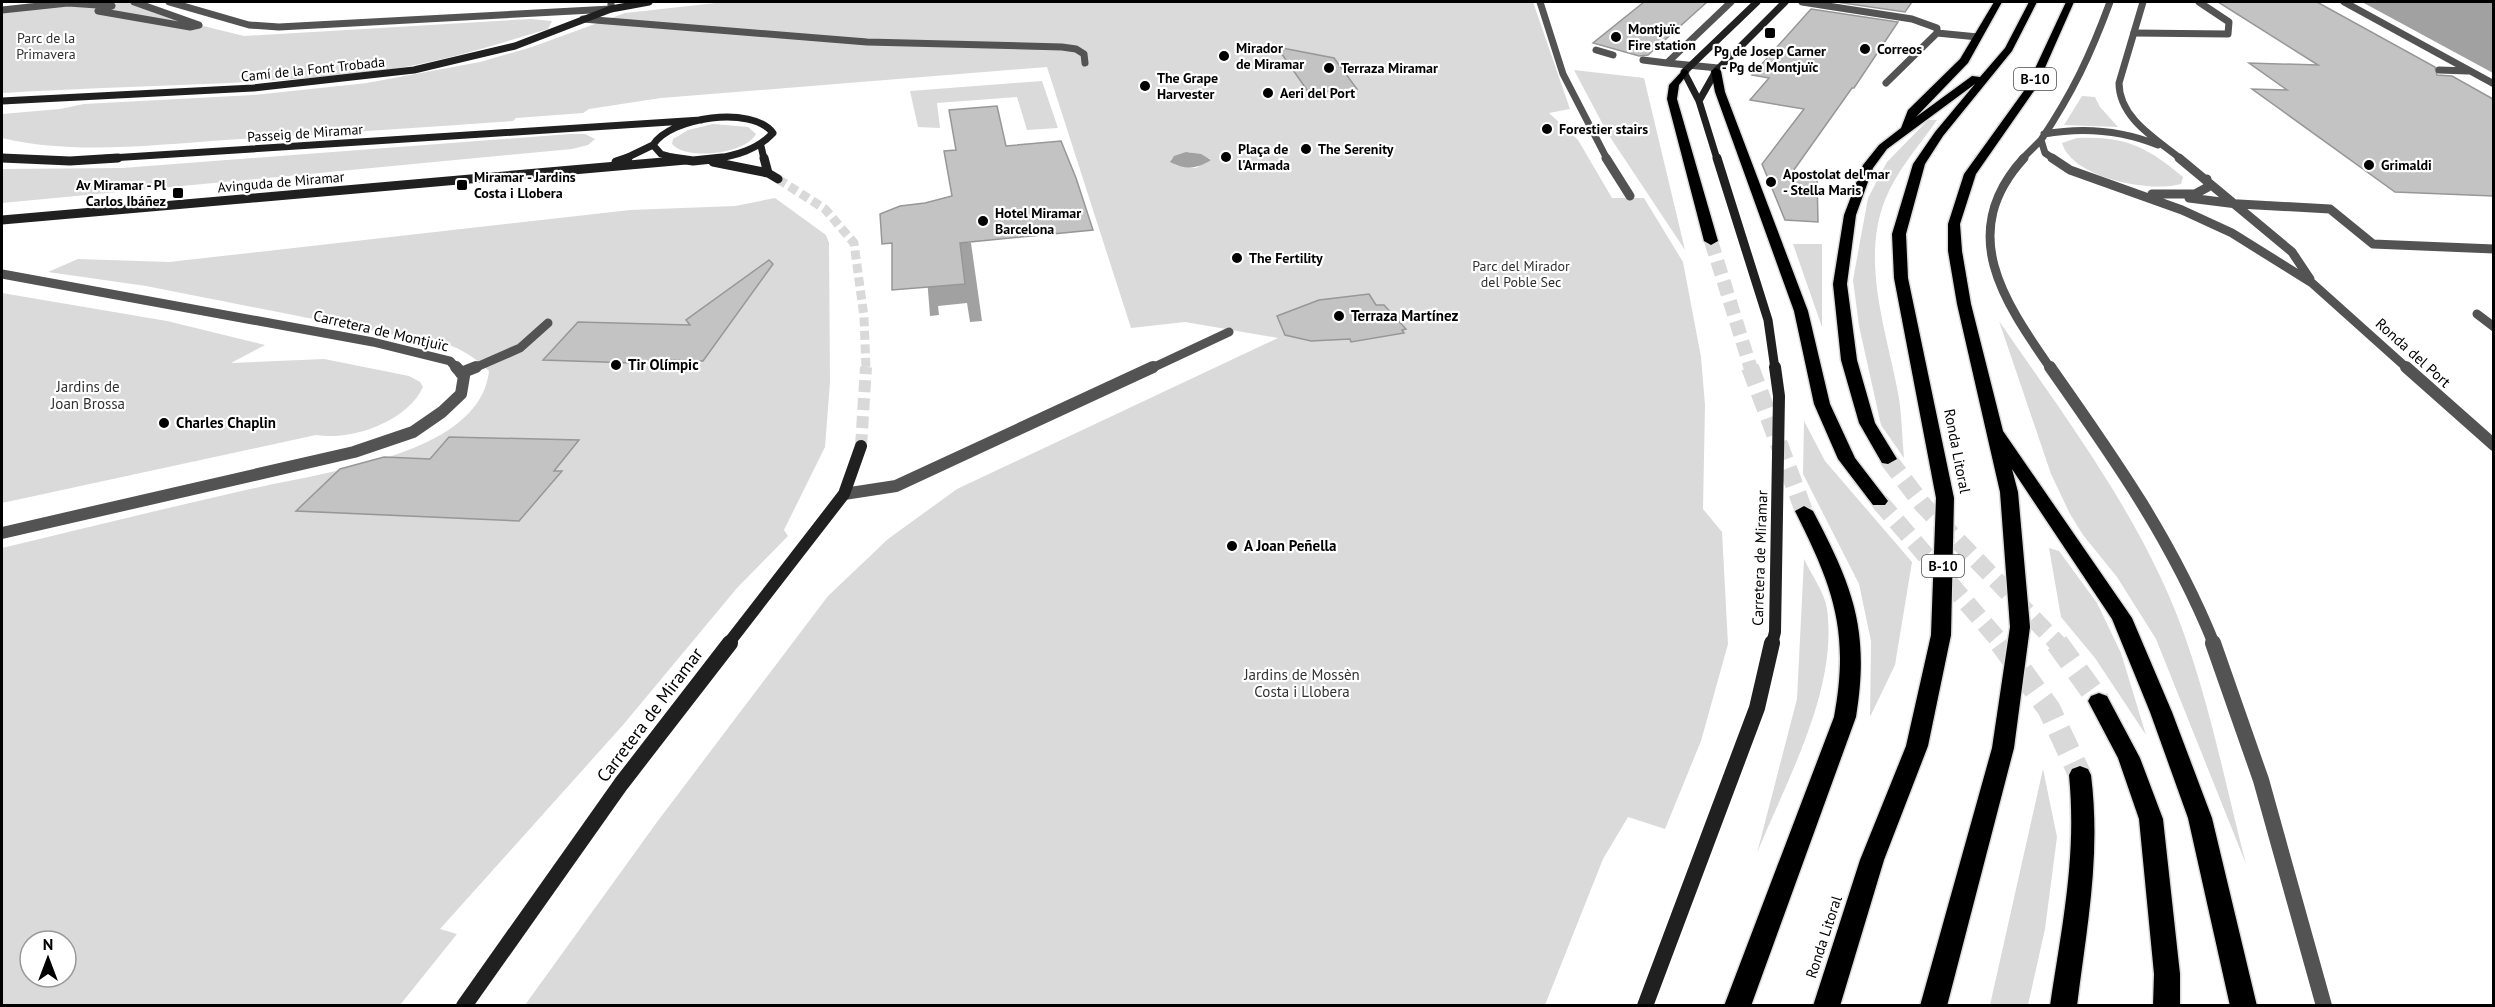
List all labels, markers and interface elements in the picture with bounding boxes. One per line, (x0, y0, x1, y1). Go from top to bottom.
place label: Montjuïc Fire station (1628, 20, 1696, 54)
marker: Pg de Josep Carner - Pg de Montjuïc (1763, 26, 1777, 40)
park label: Parc de la Primavera (16, 29, 76, 63)
marker: Montjuïc Fire station (1609, 30, 1623, 44)
place label: Mirador de Miramar (1236, 39, 1304, 73)
place label: Correos (1877, 40, 1922, 58)
place label: Pg de Josep Carner - Pg de Montjuïc (1714, 42, 1826, 76)
marker: Correos (1858, 42, 1872, 56)
marker: Mirador de Miramar (1217, 49, 1231, 63)
street label: Camí de la Font Trobada (240, 52, 386, 86)
place label: Terraza Miramar (1341, 59, 1438, 77)
marker: Terraza Miramar (1322, 61, 1336, 75)
road number: B-10 (2014, 68, 2056, 90)
place label: The Grape Harvester (1157, 69, 1218, 103)
marker: The Grape Harvester (1138, 79, 1152, 93)
place label: Aeri del Port (1280, 84, 1355, 102)
marker: Aeri del Port (1261, 86, 1275, 100)
street label: Passeig de Miramar (246, 120, 364, 146)
place label: Forestier stairs (1559, 120, 1648, 138)
marker: Forestier stairs (1540, 122, 1554, 136)
place label: Plaça de l'Armada (1238, 140, 1290, 174)
place label: The Serenity (1318, 140, 1394, 158)
marker: The Serenity (1299, 142, 1313, 156)
marker: Plaça de l'Armada (1219, 150, 1233, 164)
place label: Grimaldi (2381, 156, 2432, 174)
marker: Grimaldi (2362, 158, 2376, 172)
place label: Apostolat del mar - Stella Maris (1783, 165, 1890, 199)
street label: Avinguda de Miramar (217, 167, 345, 197)
place label: Miramar - Jardins Costa i Llobera (474, 168, 576, 202)
marker: Apostolat del mar - Stella Maris (1764, 175, 1778, 189)
place label: Av Miramar - Pl Carlos Ibáñez (76, 176, 167, 210)
marker: Miramar - Jardins Costa i Llobera (455, 178, 469, 192)
marker: Av Miramar - Pl Carlos Ibáñez (171, 186, 185, 200)
place label: Hotel Miramar Barcelona (995, 204, 1081, 238)
marker: Hotel Miramar Barcelona (976, 214, 990, 228)
place label: The Fertility (1249, 249, 1323, 267)
marker: The Fertility (1230, 251, 1244, 265)
park label: Parc del Mirador del Poble Sec (1472, 257, 1570, 291)
street label: Carretera de Montjuïc (312, 306, 451, 355)
place label: Terraza Martínez (1351, 306, 1458, 325)
marker: Terraza Martínez (1332, 309, 1346, 323)
street label: Ronda del Port (2372, 314, 2455, 391)
place label: Tir Olímpic (628, 355, 699, 374)
marker: Tir Olímpic (609, 358, 623, 372)
park label: Jardins de Joan Brossa (50, 377, 125, 413)
street label: Ronda Litoral (1940, 407, 1975, 495)
place label: Charles Chaplin (176, 413, 276, 432)
marker: Charles Chaplin (157, 416, 171, 430)
street label: Carretera de Miramar (1748, 490, 1771, 626)
place label: A Joan Peñella (1244, 536, 1336, 555)
marker: A Joan Peñella (1225, 539, 1239, 553)
road number: B-10 (1922, 555, 1964, 577)
street label: Carretera de Miramar (591, 643, 708, 787)
park label: Jardins de Mossèn Costa i Llobera (1243, 665, 1360, 701)
street label: Ronda Litoral (1801, 893, 1846, 980)
north arrow (18, 929, 78, 989)
text: N (43, 934, 53, 954)

